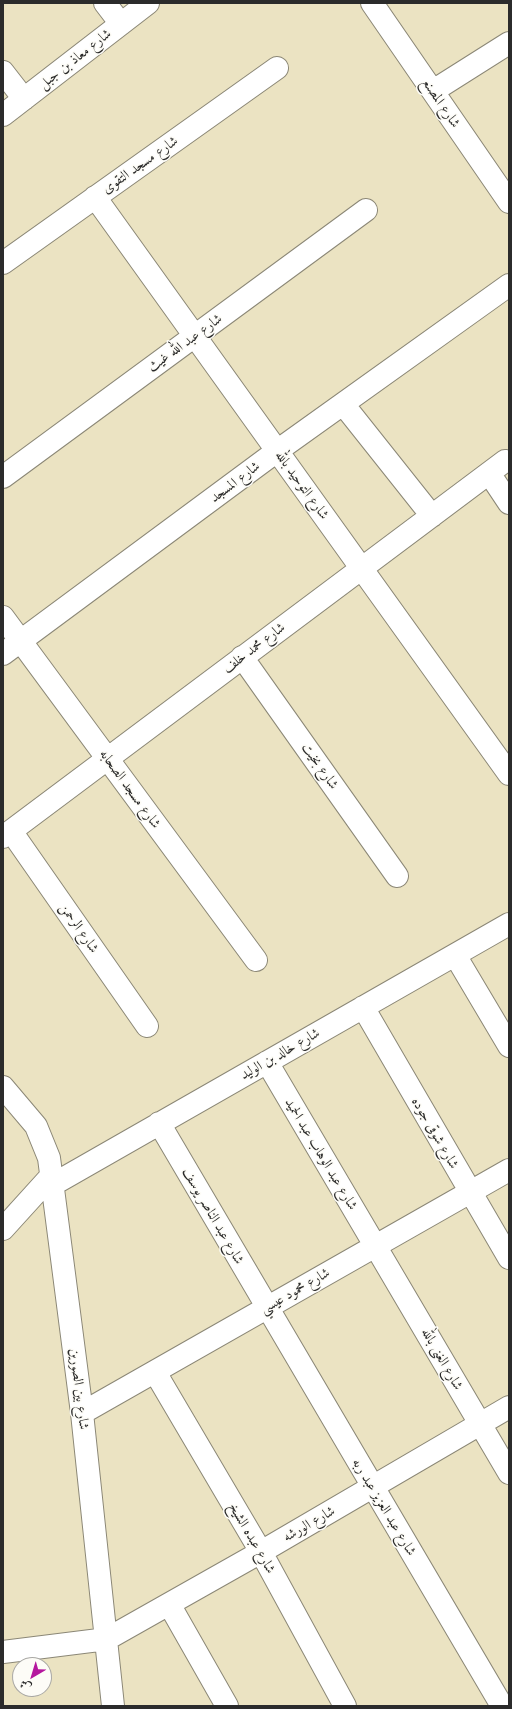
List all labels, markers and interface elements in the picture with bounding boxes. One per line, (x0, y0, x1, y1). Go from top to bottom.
street label: شارع معاذ بن جبل (35, 25, 115, 93)
street label: شارع المصنع (418, 75, 464, 131)
street label: شارع مسجد التقوى (99, 133, 181, 197)
street label: شارع عبد الله غيث (144, 310, 226, 376)
street label: شارع التوحيد بالله (271, 447, 333, 523)
street label: شارع المسجد (207, 458, 263, 506)
street label: شارع محمد خلف (219, 619, 289, 677)
street label: شارع بخيت (298, 740, 342, 792)
street label: شارع مسجد الصحابه (96, 746, 164, 832)
street label: شارع الرحمن (56, 900, 102, 956)
street label: شارع خالد بن الوليد (237, 1024, 323, 1084)
street label: شارع شوقى جوده (408, 1094, 462, 1172)
street label: شارع عبد الوهاب عبد الحميد (281, 1095, 361, 1213)
street label: شارع عبد الناصر يوسف (178, 1165, 248, 1267)
street label: شارع محمود عيسي (257, 1264, 333, 1318)
street label: شارع الغنى بالله (418, 1325, 466, 1393)
street label: شارع بين الصورين (66, 1347, 92, 1431)
street label: شارع عبد العزيز عبد ربه (348, 1455, 420, 1559)
street label: شارع عبده الشيخ (225, 1499, 279, 1577)
street label: شارع الورشه (280, 1502, 338, 1546)
north arrow (12, 1657, 52, 1697)
text: ش (17, 1677, 34, 1695)

